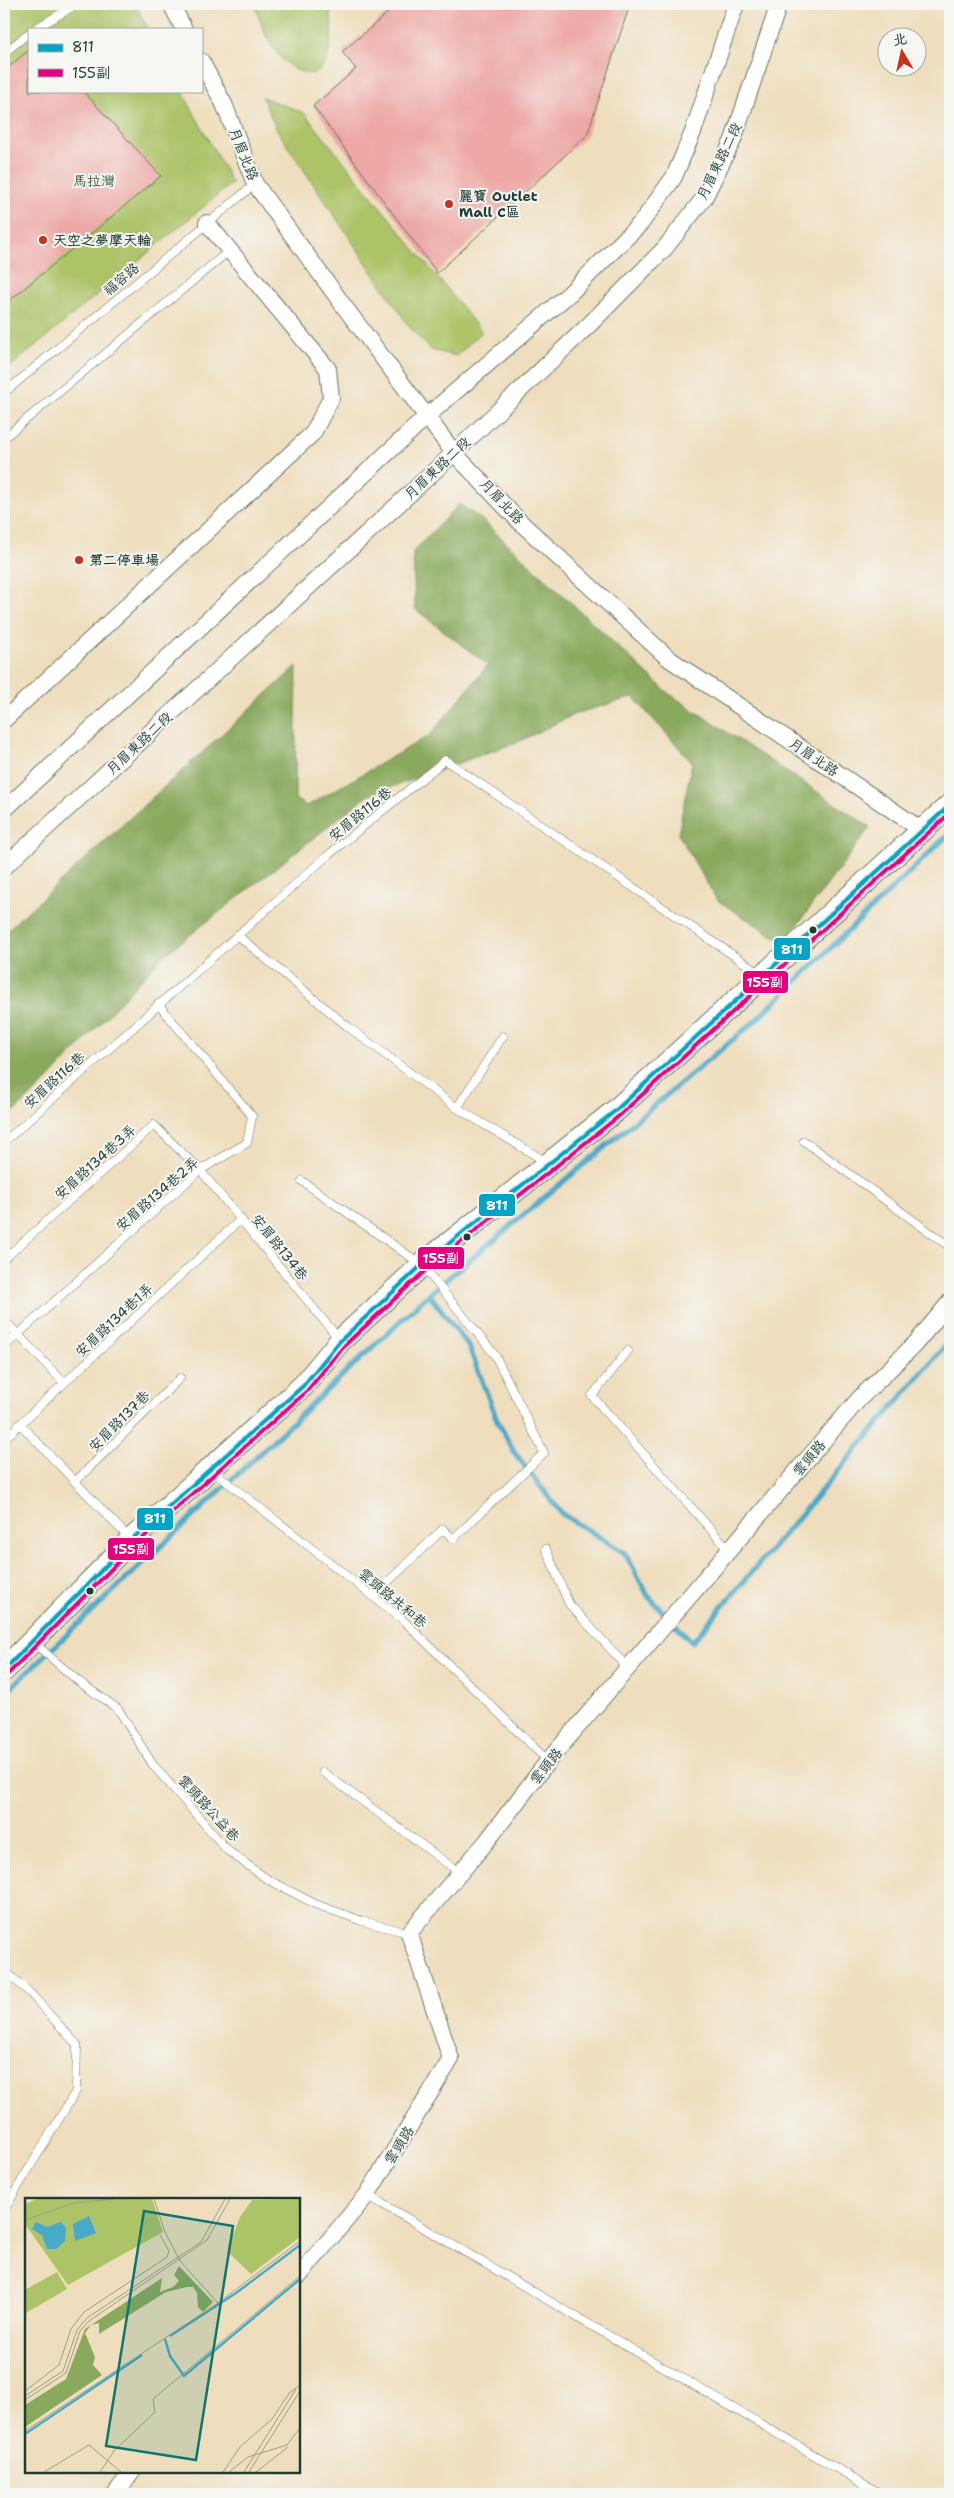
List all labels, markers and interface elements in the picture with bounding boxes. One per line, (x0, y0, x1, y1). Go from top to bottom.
legend (28, 28, 202, 92)
north arrow (876, 28, 926, 78)
text: 北 (892, 29, 908, 49)
text: 811 (72, 37, 94, 57)
text: 155副 (72, 63, 111, 83)
street label: 月眉東路二段 (692, 119, 746, 203)
street label: 月眉北路 (225, 125, 263, 183)
park label: 馬拉灣 (73, 172, 115, 190)
place label: 麗寶 Outlet Mall C區 (459, 187, 538, 221)
marker: 麗寶 Outlet Mall C區 (443, 198, 455, 210)
place label: 天空之夢摩天輪 (53, 231, 151, 249)
marker: 天空之夢摩天輪 (37, 234, 49, 246)
street label: 福容路 (99, 259, 143, 299)
street label: 月眉東路二段 (400, 433, 474, 503)
street label: 月眉北路 (476, 474, 528, 528)
place label: 第二停車場 (89, 551, 159, 569)
marker: 第二停車場 (73, 554, 85, 566)
street label: 月眉東路二段 (102, 708, 176, 778)
street label: 月眉北路 (786, 734, 842, 780)
street label: 安眉路116巷 (325, 782, 396, 845)
unlabelled marker (808, 925, 818, 935)
line badge: 811 (773, 937, 811, 961)
text: 811 (781, 940, 803, 958)
line badge: 155副 (742, 970, 789, 994)
text: 155副 (746, 973, 784, 991)
street label: 安眉路116巷 (20, 1047, 89, 1112)
street label: 安眉路134巷3弄 (50, 1121, 140, 1203)
street label: 安眉路134巷2弄 (112, 1153, 202, 1235)
line badge: 811 (478, 1193, 516, 1217)
text: 811 (486, 1196, 508, 1214)
street label: 安眉路134巷 (248, 1210, 313, 1285)
unlabelled marker (462, 1232, 472, 1242)
line badge: 155副 (417, 1246, 465, 1270)
text: 155副 (422, 1249, 460, 1267)
street label: 安眉路134巷1弄 (71, 1279, 157, 1361)
street label: 安眉路137巷 (85, 1386, 154, 1455)
street label: 雲頭路 (789, 1436, 829, 1480)
line badge: 811 (136, 1507, 174, 1531)
text: 811 (144, 1509, 166, 1527)
line badge: 155副 (107, 1537, 155, 1561)
text: 155副 (112, 1540, 150, 1558)
street label: 雲頭路共和巷 (355, 1564, 432, 1633)
unlabelled marker (85, 1586, 95, 1596)
street label: 雲頭路 (526, 1744, 566, 1788)
street label: 雲頭路公益巷 (174, 1771, 244, 1846)
street label: 雲頭路 (380, 2122, 418, 2168)
inset map (25, 2198, 300, 2473)

